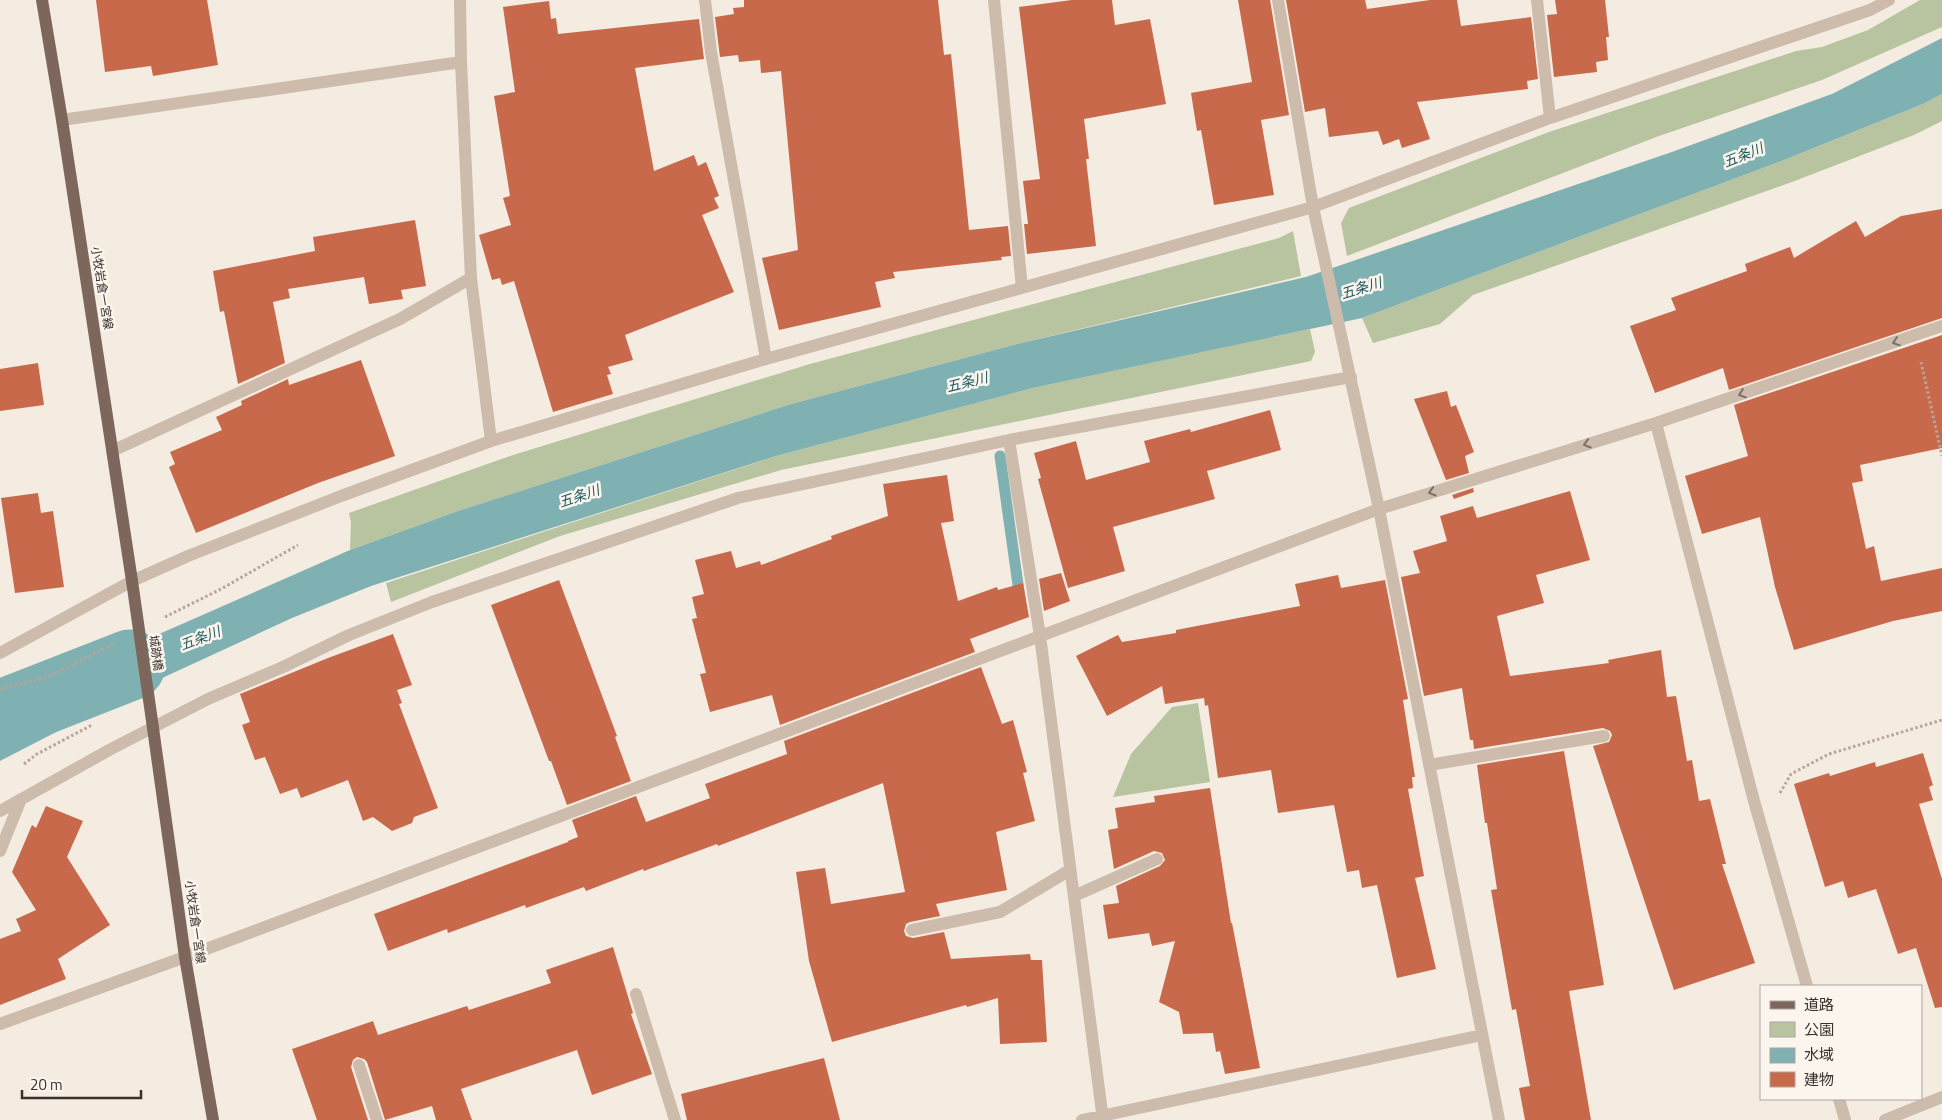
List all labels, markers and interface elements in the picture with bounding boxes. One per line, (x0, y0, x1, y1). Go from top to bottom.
water label: 五条川 (1719, 136, 1768, 172)
street label: 小牧岩倉一宮線 (87, 245, 118, 331)
water label: 五条川 (1338, 271, 1386, 304)
one-way arrow (1892, 336, 1901, 346)
water label: 五条川 (944, 366, 992, 397)
one-way arrow (1738, 388, 1747, 398)
one-way arrow (1584, 439, 1592, 449)
water label: 五条川 (556, 478, 604, 512)
one-way arrow (1429, 487, 1437, 497)
water label: 五条川 (176, 619, 225, 655)
street label: 城跡橋 (145, 634, 168, 672)
street label: 小牧岩倉一宮線 (180, 879, 211, 965)
legend (1760, 985, 1922, 1100)
text: 道路 (1804, 993, 1834, 1016)
text: 公園 (1804, 1018, 1834, 1041)
text: 水域 (1804, 1043, 1834, 1066)
scale bar (22, 1068, 141, 1100)
text: 建物 (1804, 1068, 1834, 1091)
text: 20 m (30, 1073, 63, 1096)

